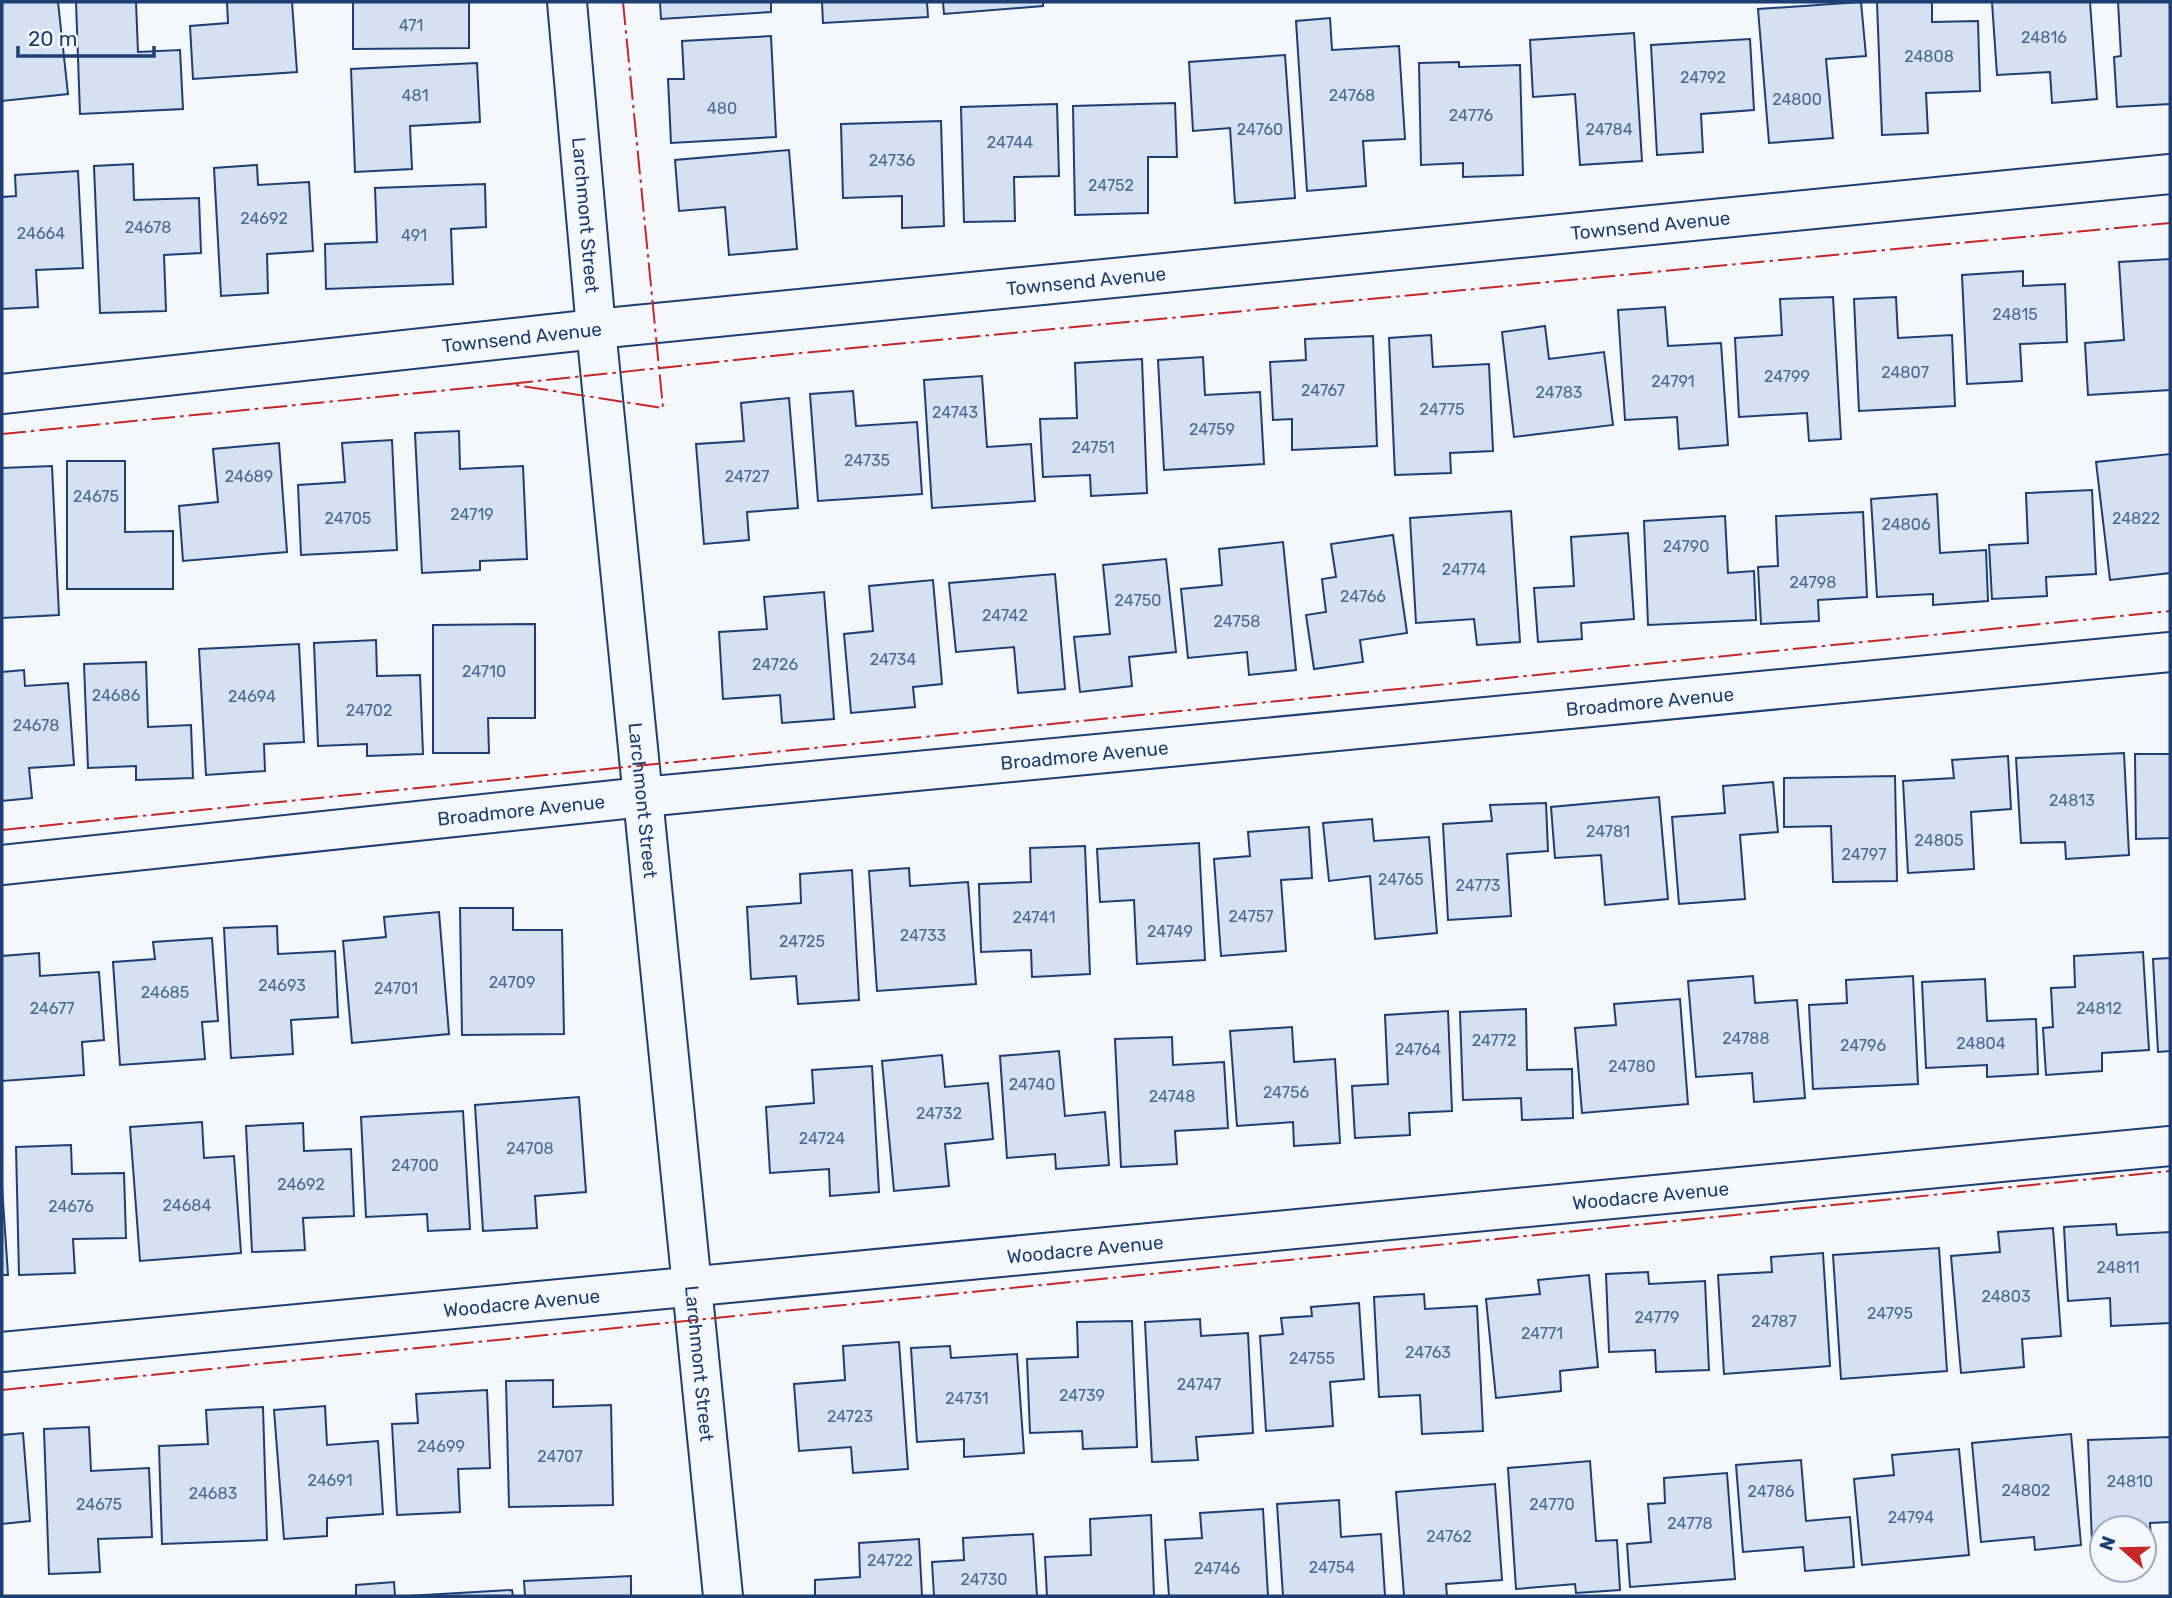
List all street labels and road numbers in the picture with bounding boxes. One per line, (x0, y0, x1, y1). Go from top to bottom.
street label: Larchmont Street (568, 136, 604, 295)
street label: Townsend Avenue (1569, 206, 1731, 244)
street label: Townsend Avenue (1005, 261, 1167, 300)
street label: Townsend Avenue (441, 317, 603, 357)
street label: Broadmore Avenue (1565, 682, 1735, 721)
street label: Larchmont Street (624, 721, 663, 880)
street label: Broadmore Avenue (999, 736, 1169, 775)
street label: Broadmore Avenue (436, 790, 606, 830)
street label: Woodacre Avenue (1571, 1176, 1730, 1214)
street label: Woodacre Avenue (1006, 1230, 1165, 1268)
street label: Woodacre Avenue (442, 1284, 601, 1322)
street label: Larchmont Street (680, 1284, 719, 1443)

